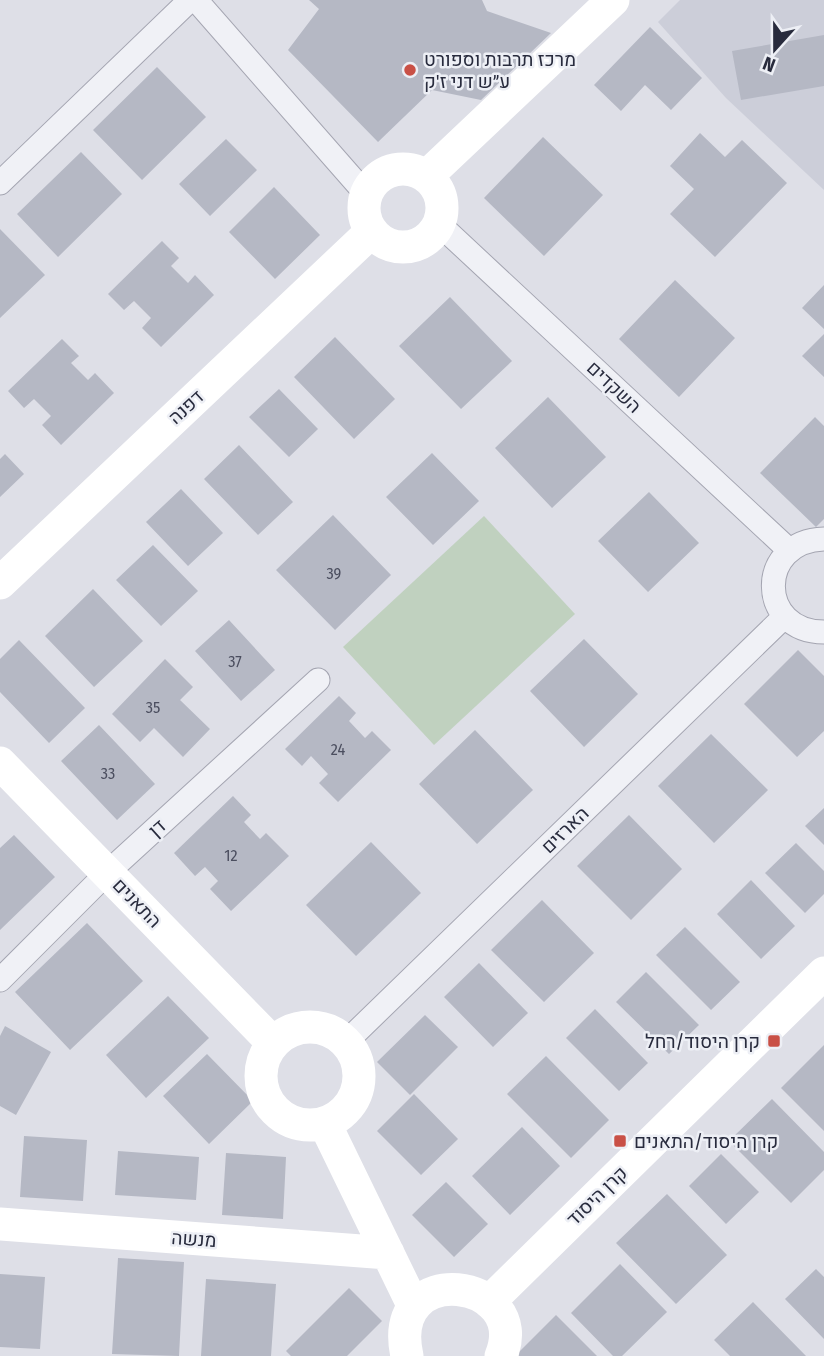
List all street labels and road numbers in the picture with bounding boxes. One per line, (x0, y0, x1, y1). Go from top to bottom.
street label: השקדים (582, 356, 646, 418)
street label: דפנה (164, 385, 208, 429)
street label: הארזים (536, 802, 594, 858)
street label: דן (144, 814, 170, 842)
street label: התאנים (108, 873, 166, 933)
street label: קרן היסוד (562, 1161, 632, 1231)
street label: מנשה (171, 1226, 217, 1252)

